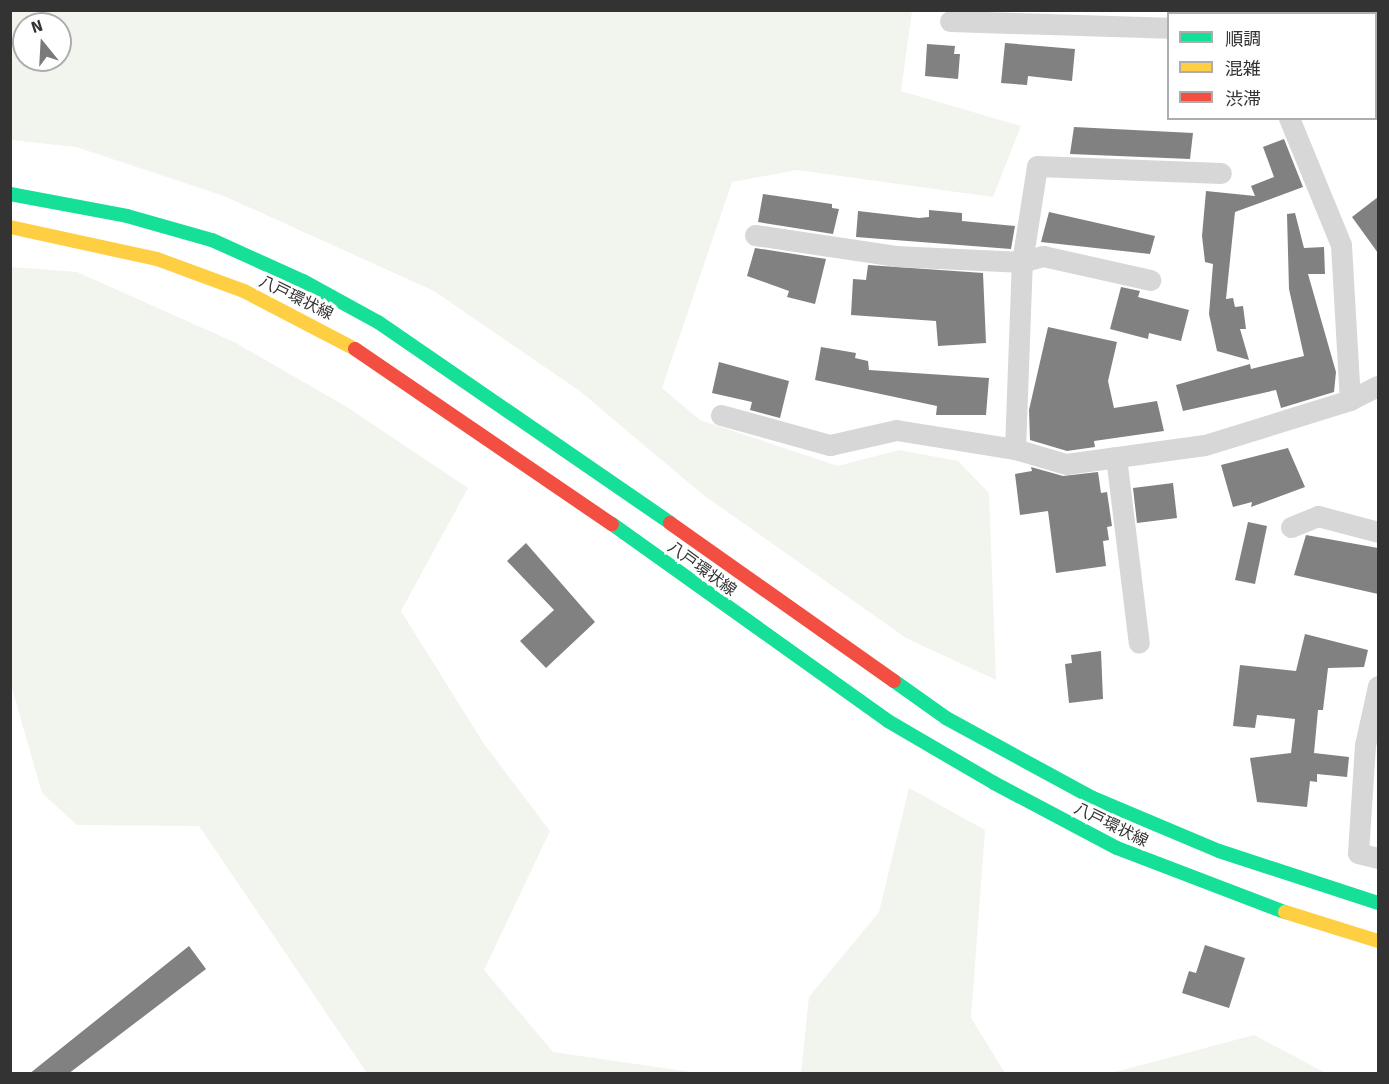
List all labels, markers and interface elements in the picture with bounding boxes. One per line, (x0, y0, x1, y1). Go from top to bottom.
north arrow (12, 12, 72, 72)
legend (1167, 12, 1377, 120)
text: N (29, 16, 45, 38)
text: 順調 (1225, 28, 1261, 50)
text: 混雑 (1225, 58, 1261, 80)
text: 渋滞 (1225, 88, 1261, 110)
street label: 八戸環状線 (256, 272, 336, 324)
street label: 八戸環状線 (664, 538, 740, 600)
street label: 八戸環状線 (1071, 799, 1151, 851)

